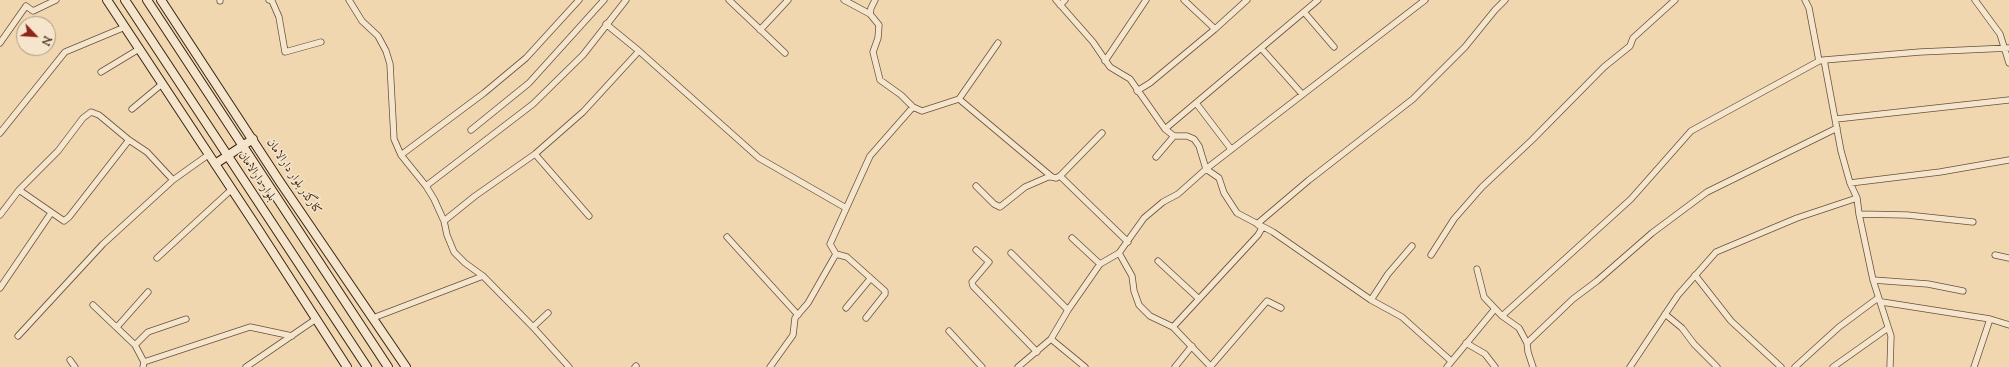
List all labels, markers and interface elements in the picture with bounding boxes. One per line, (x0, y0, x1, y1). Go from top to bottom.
north arrow (16, 16, 56, 56)
text: N (37, 33, 55, 48)
street label: کنارگذر بلوار دارالامان (263, 137, 323, 217)
street label: بلوار دارالامان (234, 150, 278, 204)

